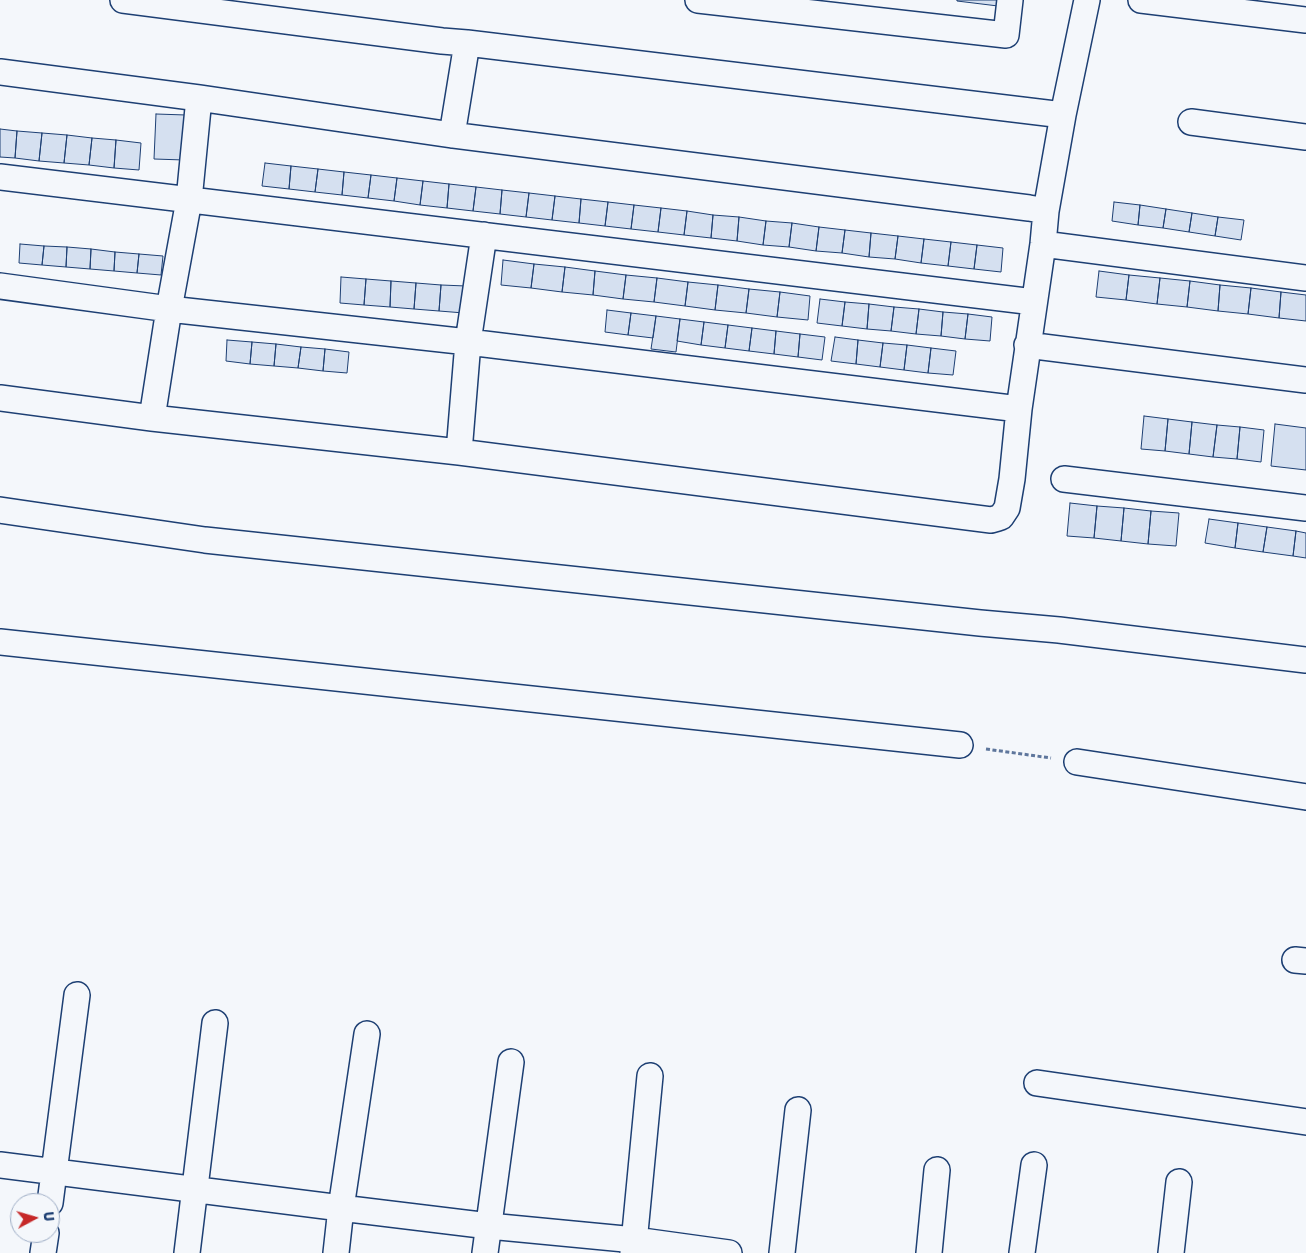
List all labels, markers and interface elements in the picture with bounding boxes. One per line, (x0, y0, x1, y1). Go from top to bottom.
north arrow (10, 1193, 60, 1243)
text: U (38, 1211, 59, 1222)

